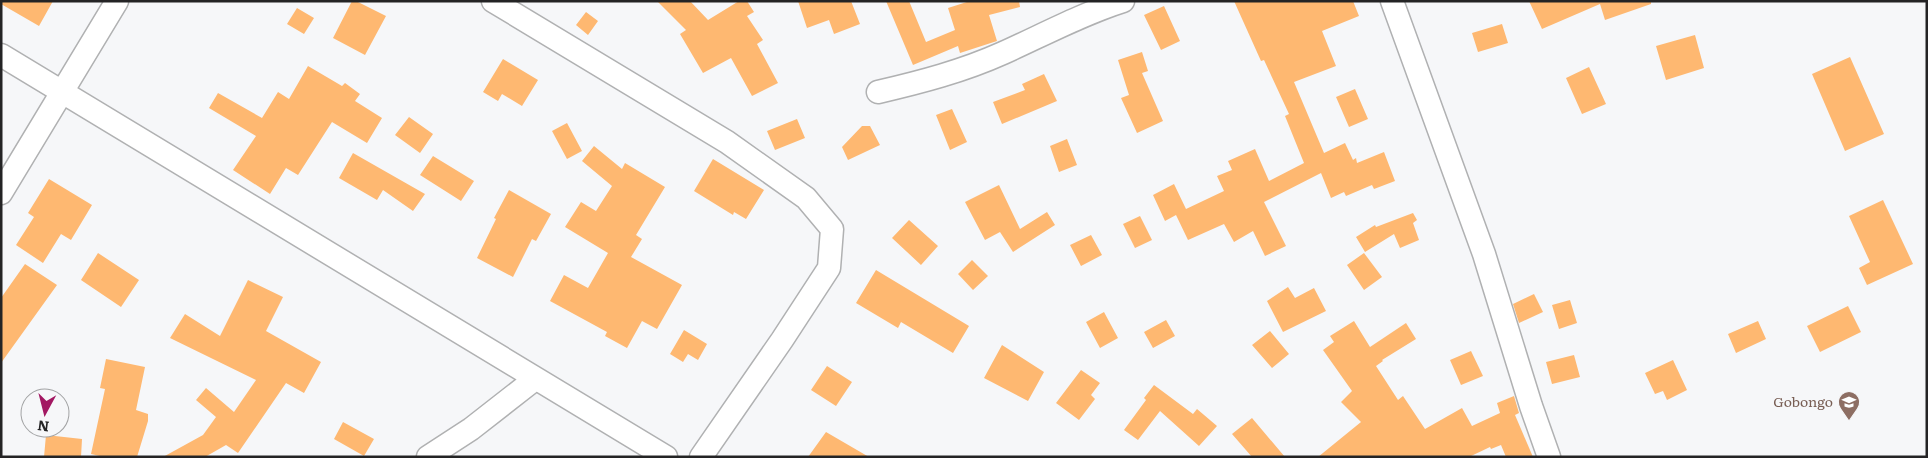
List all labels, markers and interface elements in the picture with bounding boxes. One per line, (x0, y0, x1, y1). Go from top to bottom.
north arrow (20, 388, 70, 438)
school or university icon: Gobongo (1837, 390, 1861, 421)
place label: Gobongo (1773, 391, 1833, 411)
text: N (36, 416, 50, 438)

